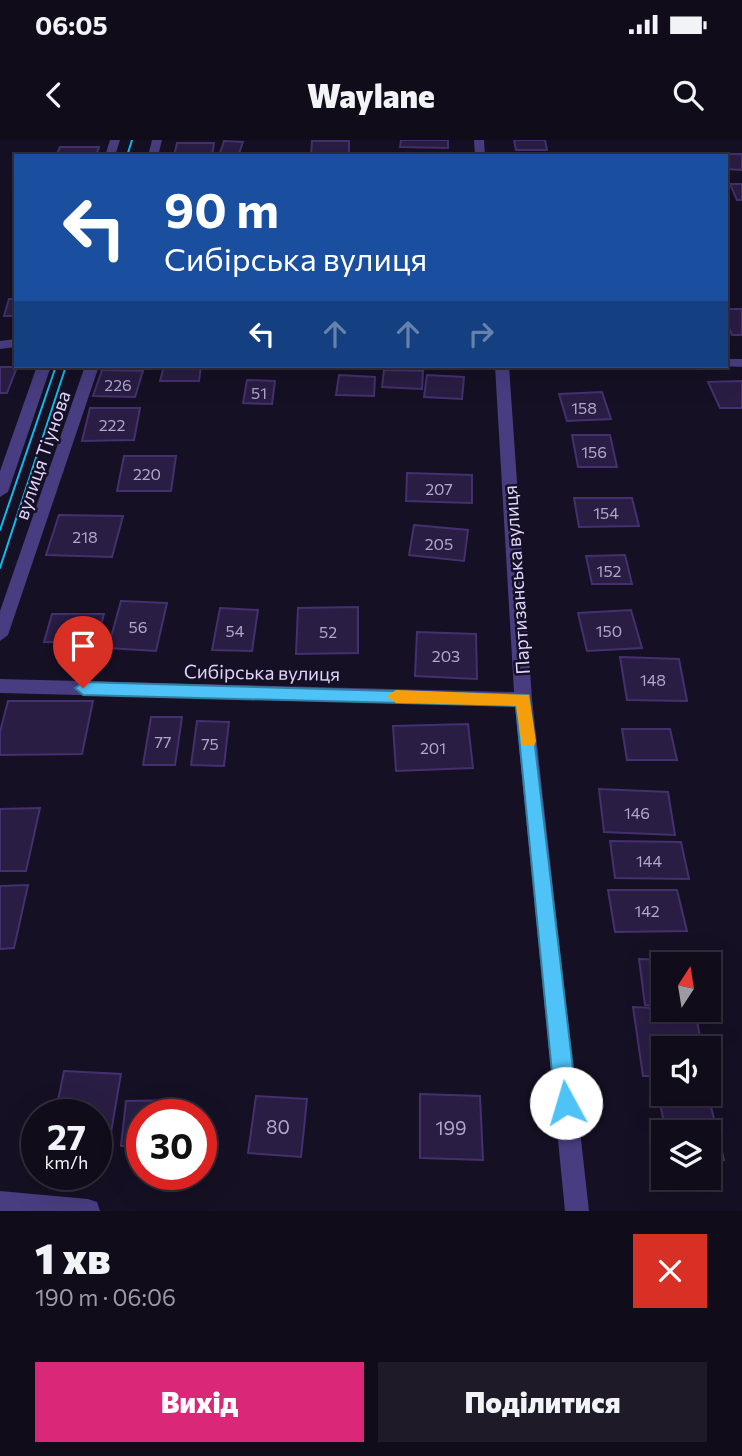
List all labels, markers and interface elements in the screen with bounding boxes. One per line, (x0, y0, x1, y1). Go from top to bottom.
text: 06:05 (35, 9, 108, 40)
text: Waylane (307, 75, 435, 115)
icon: back (35, 76, 73, 114)
icon: search (669, 76, 707, 114)
text: 90 m (164, 178, 279, 238)
icon: left (49, 182, 140, 273)
text: Сибірська вулиця (164, 238, 427, 278)
icon: left (243, 315, 281, 353)
icon: ahead (316, 315, 354, 353)
icon: ahead (389, 315, 427, 353)
icon: right (462, 315, 500, 353)
house number: 226 (104, 375, 132, 394)
house number: 51 (251, 383, 267, 402)
street label: вулиця Тіунова (9, 388, 75, 522)
house number: 158 (571, 398, 597, 417)
house number: 222 (99, 415, 125, 434)
house number: 156 (581, 442, 607, 461)
house number: 220 (133, 464, 161, 483)
house number: 207 (425, 479, 453, 498)
street label: Партизанська вулиця (498, 485, 534, 675)
house number: 154 (593, 503, 619, 522)
house number: 218 (72, 527, 98, 546)
house number: 205 (425, 534, 453, 553)
house number: 152 (597, 561, 622, 580)
pin (53, 616, 113, 688)
house number: 56 (129, 617, 147, 636)
house number: 54 (226, 621, 245, 640)
house number: 150 (596, 621, 622, 640)
house number: 52 (319, 622, 337, 641)
icon: arrive (64, 627, 102, 665)
house number: 203 (432, 646, 460, 665)
street label: Сибірська вулиця (184, 659, 340, 685)
house number: 148 (640, 670, 666, 689)
house number: 77 (155, 732, 171, 751)
house number: 75 (201, 734, 219, 753)
house number: 201 (420, 738, 446, 757)
house number: 146 (624, 803, 650, 822)
house number: 144 (636, 851, 662, 870)
house number: 142 (634, 901, 660, 920)
north arrow (651, 952, 721, 1022)
map controls (651, 952, 721, 1190)
button: sound (651, 1036, 721, 1106)
position arrow (529, 1066, 603, 1140)
speed limit sign: 30 (126, 1099, 217, 1190)
text: 27 (47, 1114, 86, 1157)
house number: 80 (266, 1115, 290, 1138)
house number: 199 (435, 1116, 467, 1139)
button: layers (651, 1120, 721, 1190)
text: km/h (45, 1151, 88, 1173)
text: 1 хв (35, 1231, 111, 1283)
button: close (633, 1234, 707, 1308)
text: 190 m · 06:06 (35, 1283, 176, 1311)
button: Вихід (35, 1362, 364, 1442)
button: Поділитися (378, 1362, 707, 1442)

